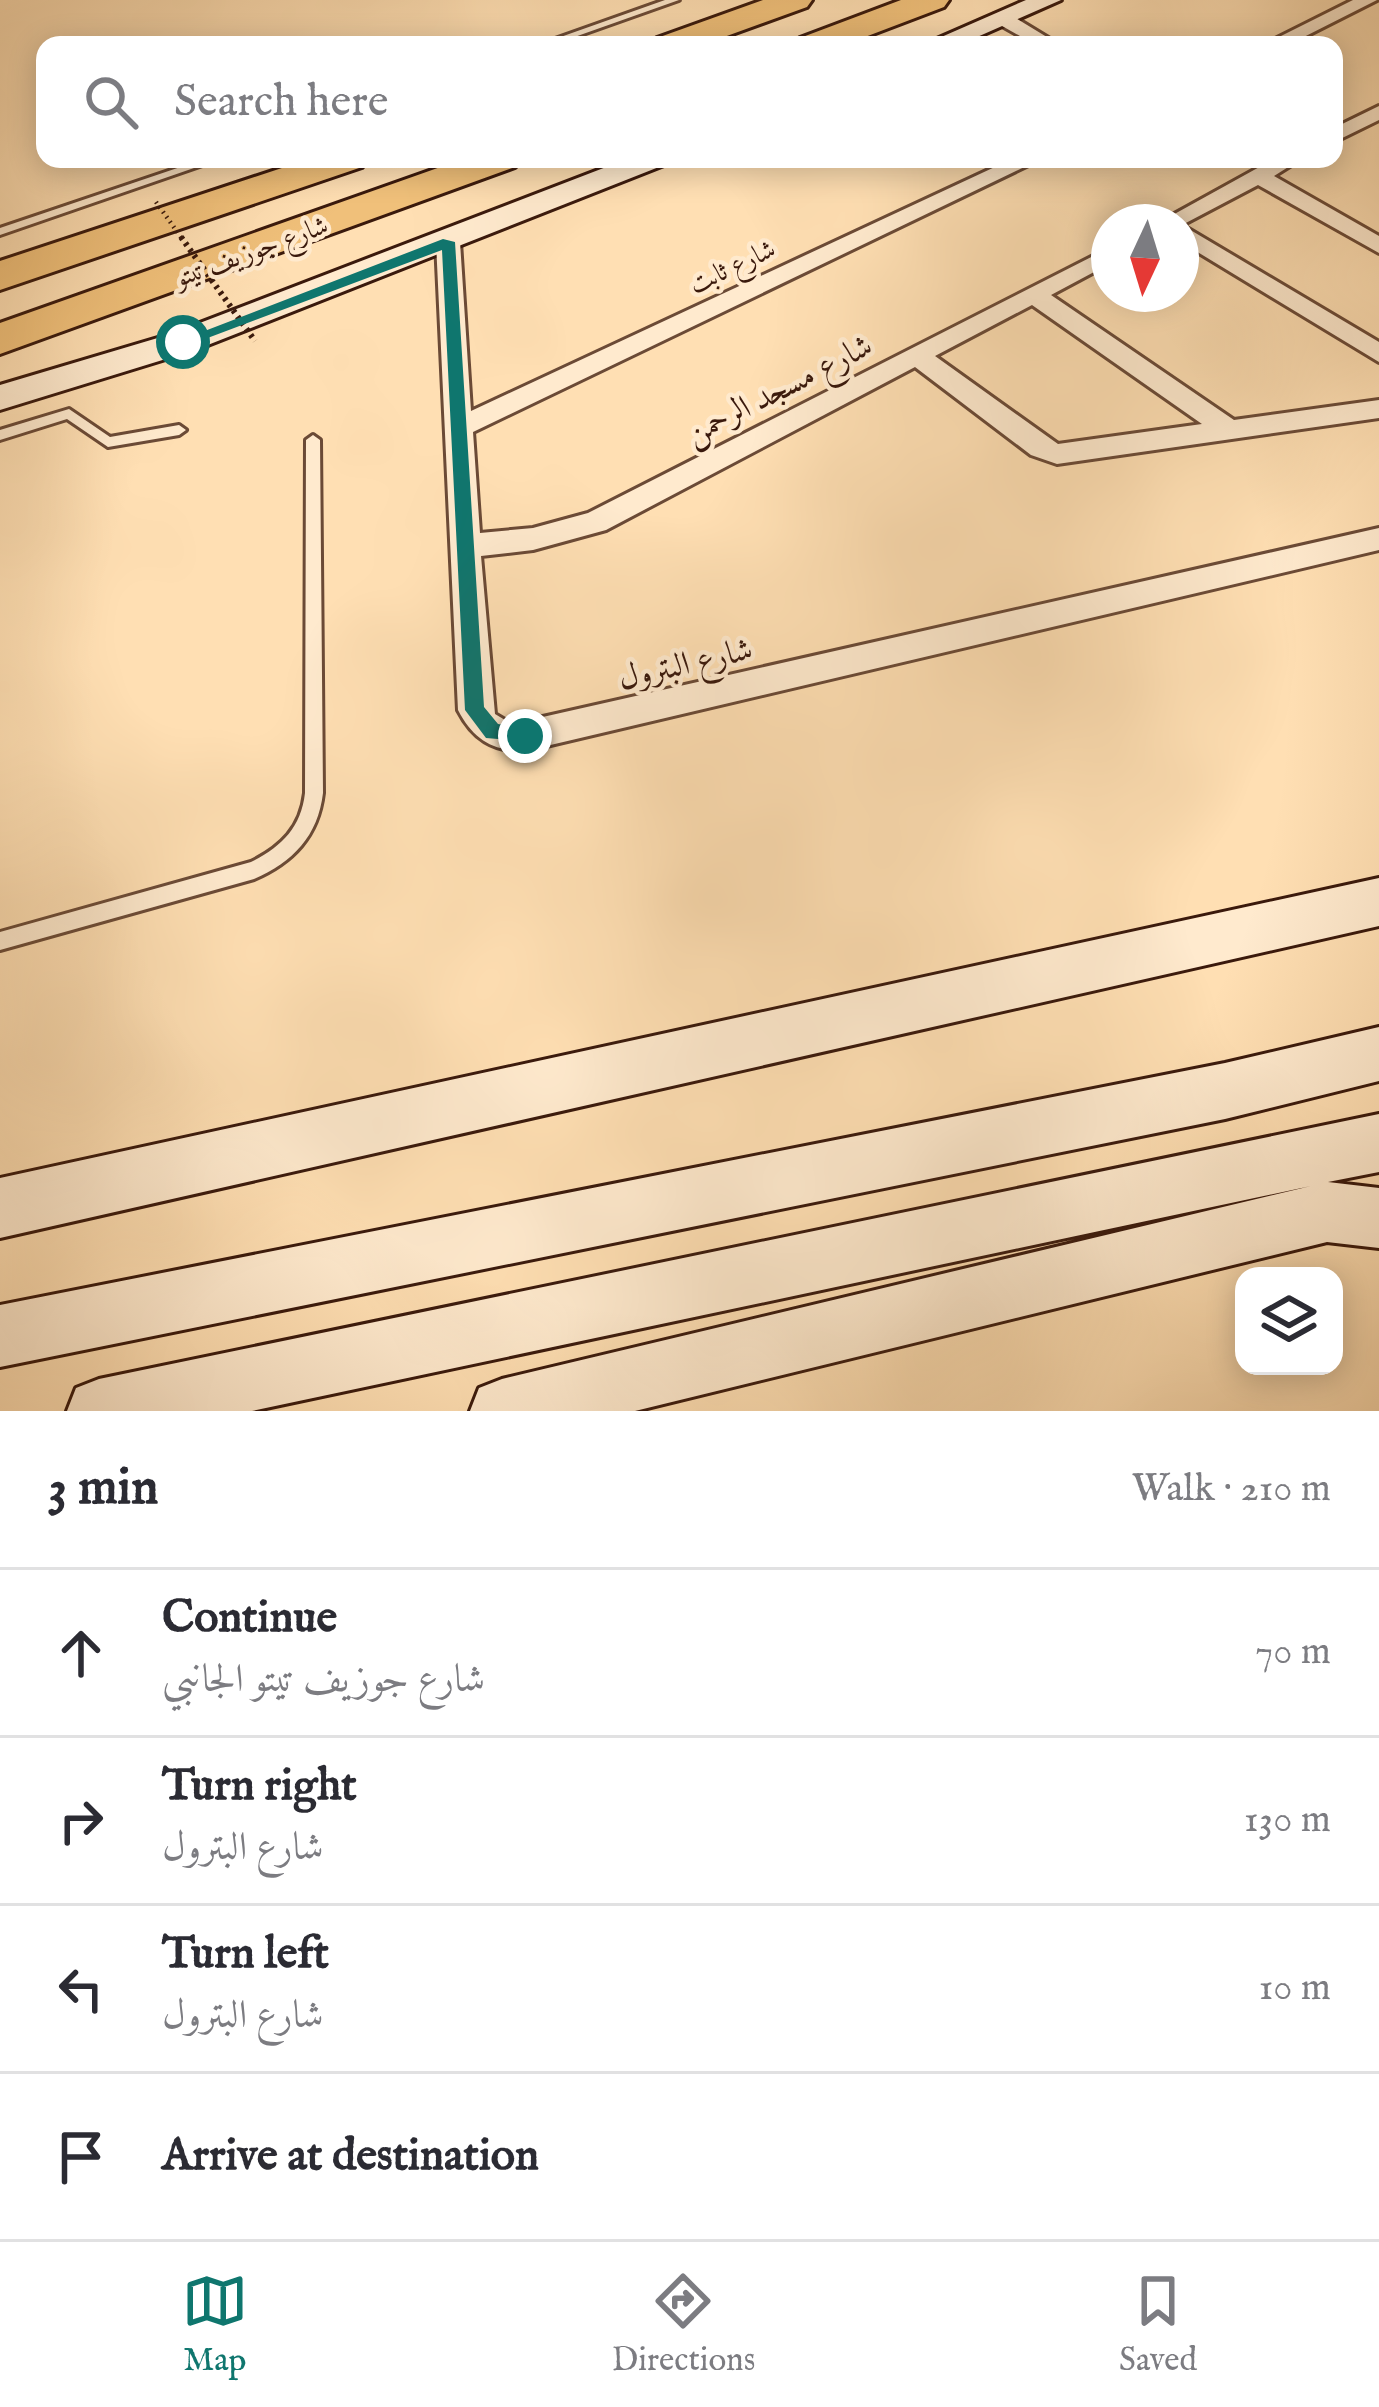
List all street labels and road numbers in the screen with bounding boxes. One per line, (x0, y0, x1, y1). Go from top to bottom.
street label: شارع جوزيف تيتو (167, 209, 334, 300)
street label: شارع ثابت (684, 233, 783, 305)
street label: شارع مسجد الرحمن (679, 325, 882, 460)
street label: شارع البترول (614, 629, 758, 706)

